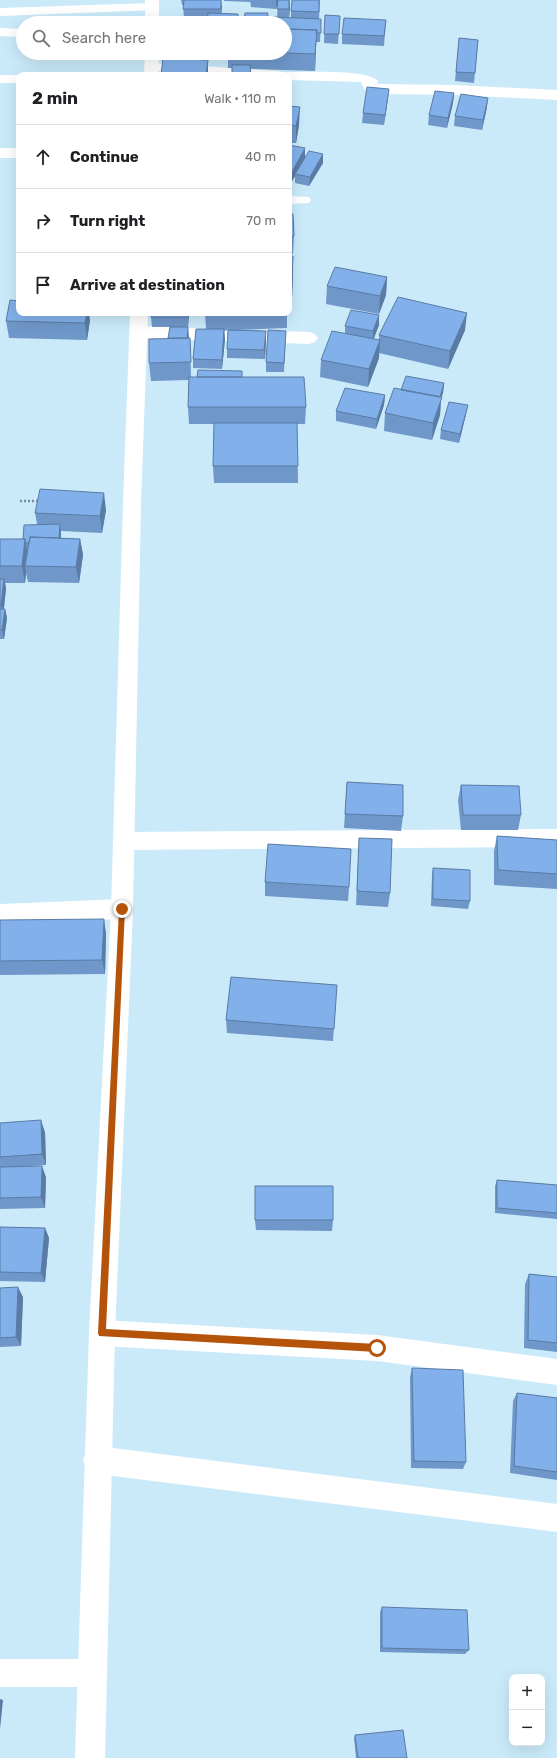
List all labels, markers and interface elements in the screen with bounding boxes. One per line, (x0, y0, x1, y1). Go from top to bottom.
search box (16, 16, 292, 60)
icon: search (30, 27, 52, 49)
text: Search here (62, 29, 146, 47)
text: 2 min (32, 88, 78, 108)
text: Walk · 110 m (204, 91, 276, 106)
icon: ahead (32, 146, 54, 168)
text: Continue (70, 148, 139, 166)
text: 40 m (245, 149, 276, 164)
icon: right (32, 210, 54, 232)
text: Turn right (70, 212, 145, 230)
text: 70 m (246, 213, 276, 228)
icon: arrive (32, 274, 54, 296)
text: Arrive at destination (70, 276, 225, 294)
route end (113, 900, 131, 918)
route start (368, 1339, 386, 1357)
map controls (509, 1674, 545, 1746)
button: + (509, 1674, 545, 1710)
button: − (509, 1710, 545, 1746)

